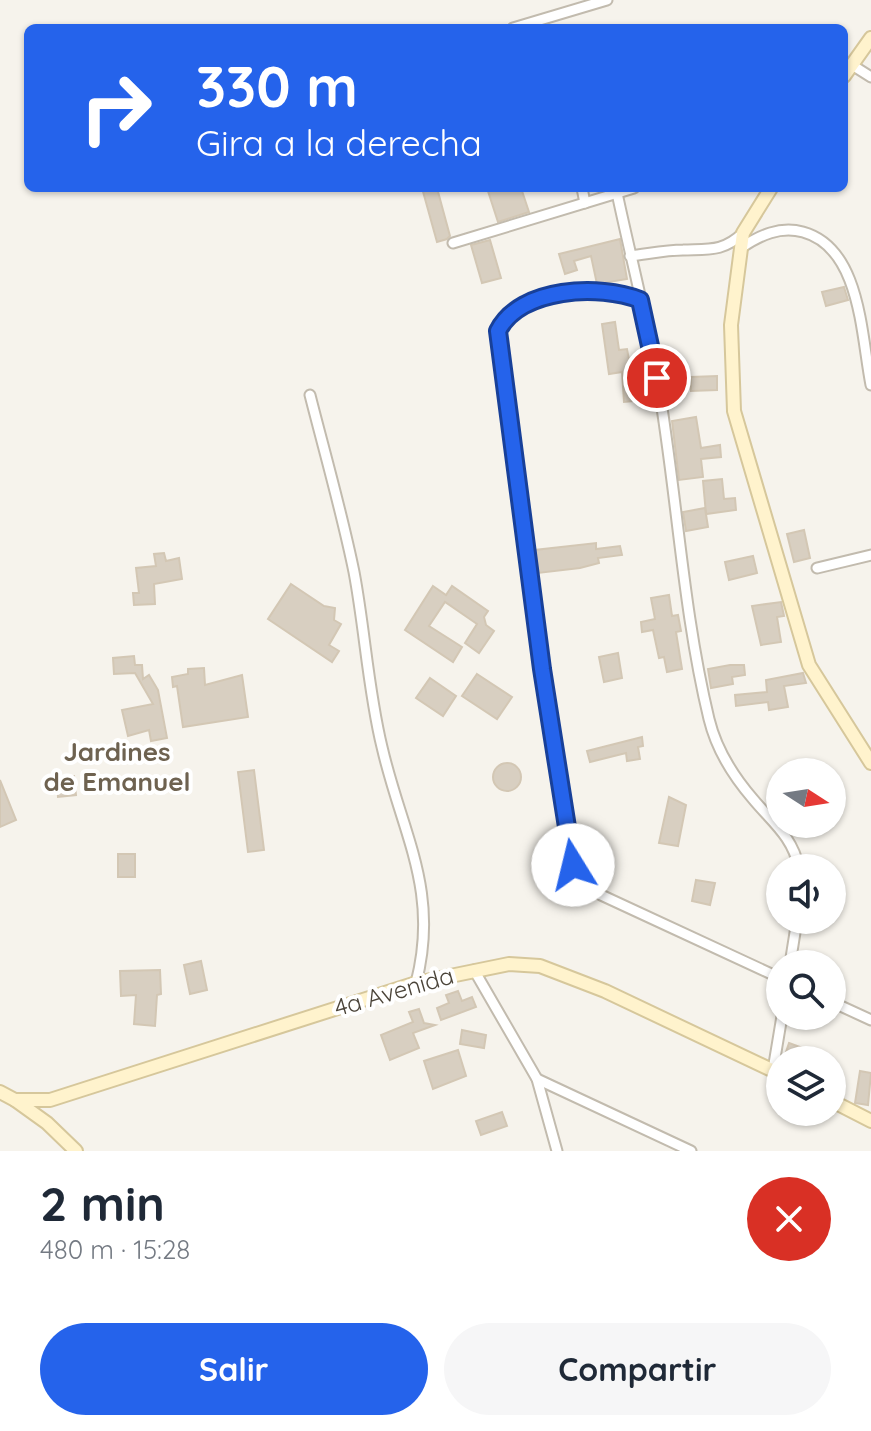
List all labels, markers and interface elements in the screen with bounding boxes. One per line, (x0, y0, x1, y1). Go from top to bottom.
text: 330 m (196, 51, 358, 121)
icon: right (64, 56, 168, 160)
text: Gira a la derecha (196, 120, 482, 165)
pin (623, 344, 691, 412)
icon: arrive (635, 356, 679, 400)
district label: Jardines de Emanuel (43, 735, 191, 798)
north arrow (766, 758, 846, 838)
map controls (766, 758, 846, 1126)
position arrow (531, 823, 615, 907)
button: sound (766, 854, 846, 934)
button: search (766, 950, 846, 1030)
street label: 4a Avenida (331, 960, 457, 1022)
button: layers (766, 1046, 846, 1126)
text: 2 min (40, 1173, 165, 1233)
button: close (747, 1177, 831, 1261)
text: 480 m · 15:28 (40, 1233, 190, 1266)
button: Salir (40, 1323, 428, 1415)
button: Compartir (444, 1323, 831, 1415)

